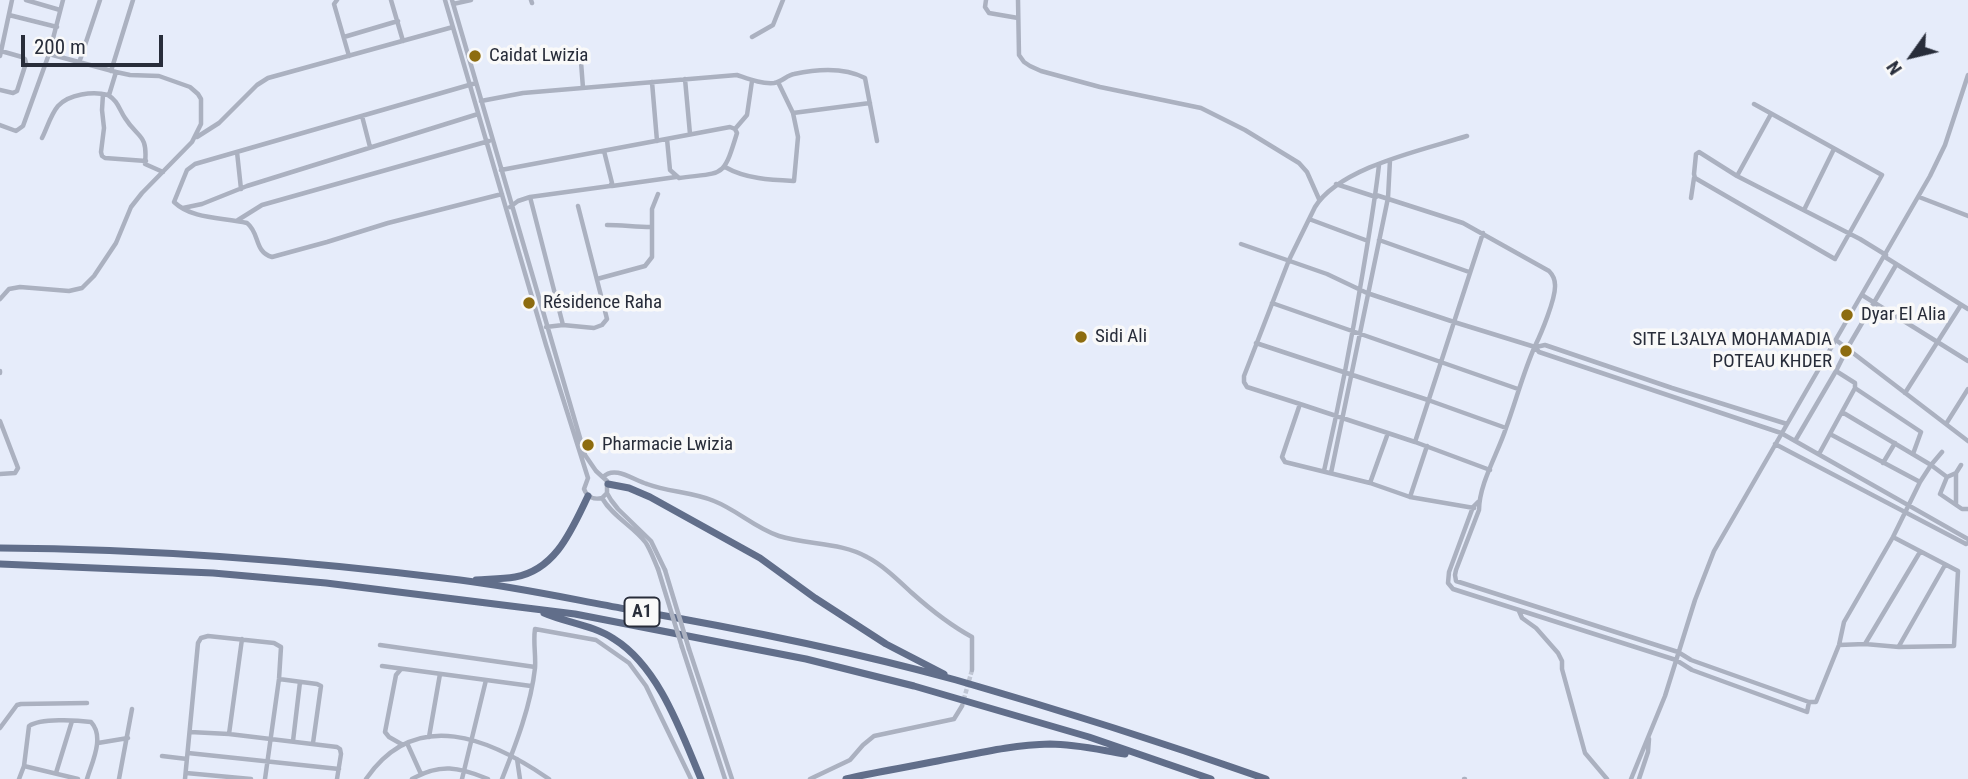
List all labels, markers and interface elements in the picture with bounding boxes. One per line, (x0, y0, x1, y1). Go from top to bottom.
scale bar (24, 21, 166, 65)
north arrow (1877, 21, 1947, 91)
text: 200 m (34, 35, 86, 59)
place label: Caidat Lwizia (489, 45, 588, 67)
marker: Caidat Lwizia (467, 48, 483, 64)
text: N (1881, 57, 1907, 79)
place label: Résidence Raha (543, 292, 662, 314)
marker: Résidence Raha (521, 295, 537, 311)
place label: Dyar El Alia (1861, 304, 1946, 326)
marker: Dyar El Alia (1839, 307, 1855, 323)
place label: Sidi Ali (1095, 326, 1147, 348)
marker: Sidi Ali (1073, 329, 1089, 345)
place label: SITE L3ALYA MOHAMADIA POTEAU KHDER (1632, 329, 1832, 373)
marker: SITE L3ALYA MOHAMADIA POTEAU KHDER (1838, 343, 1854, 359)
place label: Pharmacie Lwizia (602, 434, 733, 456)
marker: Pharmacie Lwizia (580, 437, 596, 453)
road number: A1 (624, 598, 660, 626)

